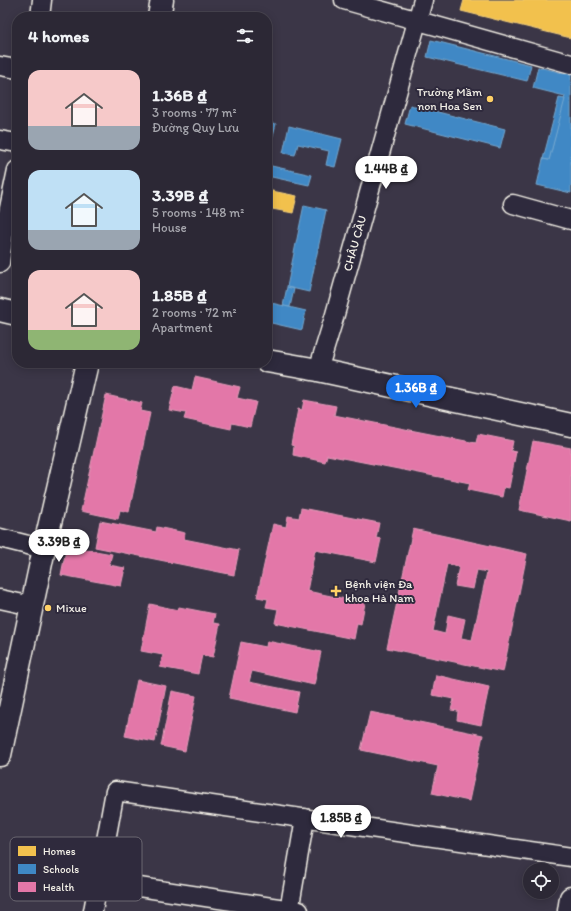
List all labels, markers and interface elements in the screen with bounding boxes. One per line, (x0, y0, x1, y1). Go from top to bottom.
icon: filters (234, 25, 256, 47)
text: 4 homes (28, 26, 89, 46)
text: 1.36B ₫ (152, 85, 207, 105)
place label: Trường Mầm non Hoa Sen (417, 85, 482, 113)
icon: home (60, 86, 108, 134)
marker: Trường Mầm non Hoa Sen (485, 94, 495, 104)
text: 3 rooms · 77 m² (152, 105, 237, 120)
text: Đường Quy Lưu (152, 120, 239, 135)
pin: 1.44B ₫ (349, 156, 423, 190)
text: 1.44B ₫ (364, 161, 408, 176)
text: 3.39B ₫ (152, 185, 208, 205)
icon: home (60, 186, 108, 234)
text: 5 rooms · 148 m² (152, 205, 244, 220)
street label: CHÂU CẦU (340, 214, 369, 273)
text: House (152, 220, 187, 235)
text: 1.85B ₫ (152, 285, 207, 305)
icon: home (60, 286, 108, 334)
text: 2 rooms · 72 m² (152, 305, 237, 320)
text: Apartment (152, 320, 213, 335)
pin: 1.36B ₫ (379, 375, 453, 409)
text: 1.36B ₫ (395, 380, 437, 395)
pin: 3.39B ₫ (22, 529, 96, 563)
text: 3.39B ₫ (38, 534, 80, 549)
place label: Bệnh viện Đa khoa Hà Nam (345, 577, 414, 605)
marker: Bệnh viện Đa khoa Hà Nam (330, 585, 342, 597)
place label: Mixue (56, 601, 87, 615)
marker: Mixue (43, 603, 53, 613)
pin: 1.85B ₫ (304, 805, 378, 839)
text: 1.85B ₫ (320, 810, 362, 825)
legend (10, 837, 142, 901)
text: Homes (43, 845, 76, 858)
text: Schools (43, 863, 79, 876)
map controls (523, 863, 559, 899)
button: locate (523, 863, 559, 899)
text: Health (43, 881, 74, 894)

